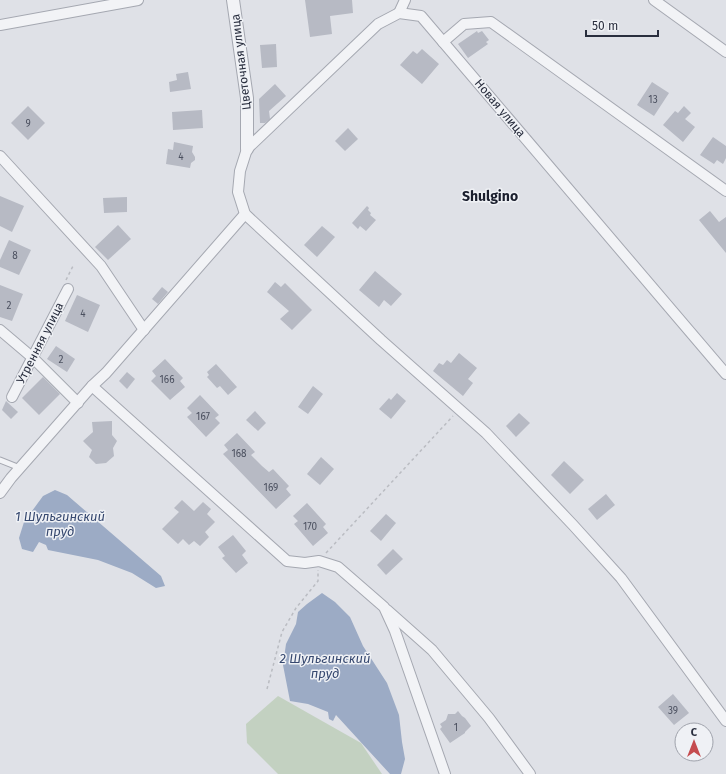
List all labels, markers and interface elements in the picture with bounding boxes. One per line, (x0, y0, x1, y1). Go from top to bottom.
scale bar (586, 12, 658, 38)
street label: Цветочная улица (228, 13, 254, 111)
text: 50 m (592, 19, 618, 33)
street label: Новая улица (472, 76, 528, 140)
house number: 13 (648, 94, 658, 106)
house number: 9 (25, 118, 31, 130)
house number: 4 (178, 151, 184, 163)
district label: Shulgino (462, 188, 518, 205)
house number: 8 (12, 250, 18, 262)
house number: 2 (7, 300, 12, 312)
street label: Утренняя улица (13, 300, 67, 386)
house number: 4 (80, 308, 86, 320)
house number: 2 (59, 354, 64, 366)
house number: 166 (160, 374, 175, 386)
house number: 167 (196, 411, 210, 423)
house number: 168 (231, 448, 247, 460)
house number: 169 (264, 482, 278, 494)
water label: 1 Шульгинский пруд (15, 509, 105, 539)
house number: 170 (303, 521, 318, 533)
water label: 2 Шульгинский пруд (280, 651, 370, 681)
house number: 39 (668, 705, 678, 717)
house number: 1 (454, 722, 458, 734)
north arrow (674, 722, 714, 762)
text: С (691, 726, 698, 739)

